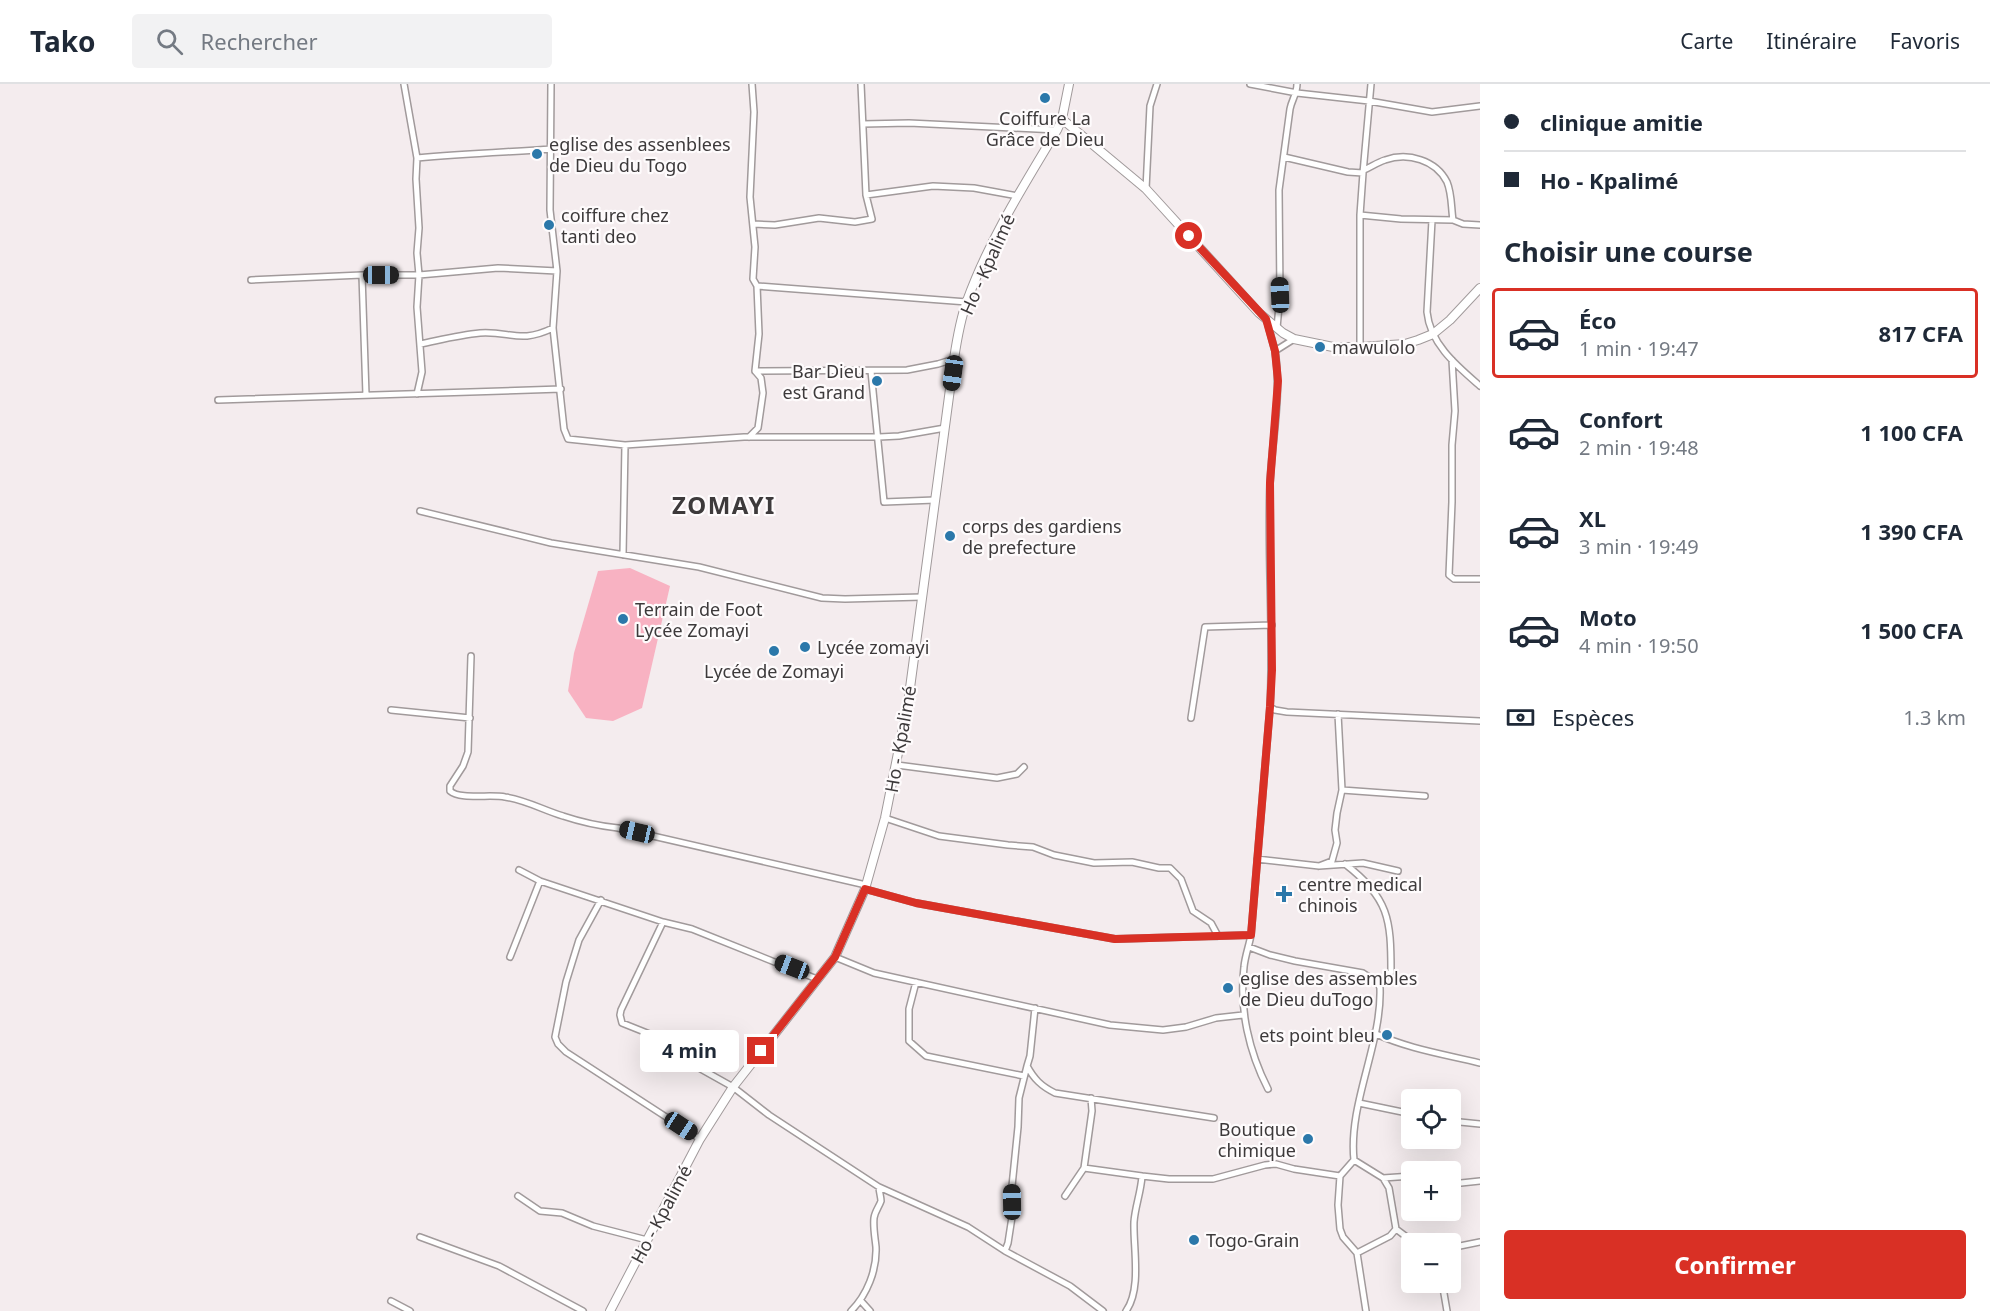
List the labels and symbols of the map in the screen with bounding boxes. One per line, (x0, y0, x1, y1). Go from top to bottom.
marker: Coiffure La Grâce de Dieu (1038, 91, 1052, 105)
place label: Coiffure La Grâce de Dieu (986, 106, 1104, 151)
place label: eglise des assenblees de Dieu du Togo (549, 132, 731, 177)
marker: eglise des assenblees de Dieu du Togo (530, 147, 544, 161)
place label: coiffure chez tanti deo (561, 203, 669, 248)
street label: Ho - Kpalimé (954, 210, 1020, 318)
marker: coiffure chez tanti deo (542, 218, 556, 232)
route start (1175, 222, 1202, 249)
car (363, 266, 399, 284)
car (1270, 277, 1290, 313)
place label: mawulolo (1332, 335, 1415, 359)
marker: mawulolo (1313, 340, 1327, 354)
car (942, 354, 964, 392)
place label: Bar Dieu est Grand (783, 359, 865, 404)
marker: Bar Dieu est Grand (870, 374, 884, 388)
district label: ZOMAYI (672, 488, 776, 521)
place label: corps des gardiens de prefecture (962, 514, 1122, 559)
marker: corps des gardiens de prefecture (943, 529, 957, 543)
place label: Terrain de Foot Lycée Zomayi (635, 597, 763, 642)
marker: Terrain de Foot Lycée Zomayi (616, 612, 630, 626)
place label: Lycée zomayi (817, 635, 929, 659)
marker: Lycée zomayi (798, 640, 812, 654)
marker: Lycée de Zomayi (767, 644, 781, 658)
place label: Lycée de Zomayi (704, 659, 844, 683)
street label: Ho - Kpalimé (879, 684, 921, 794)
car (617, 819, 657, 845)
place label: centre medical chinois (1298, 872, 1422, 917)
marker: centre medical chinois (1275, 885, 1293, 903)
car (772, 952, 812, 982)
place label: eglise des assembles de Dieu duTogo (1240, 966, 1417, 1011)
marker: eglise des assembles de Dieu duTogo (1221, 981, 1235, 995)
place label: ets point bleu (1259, 1023, 1375, 1047)
marker: ets point bleu (1380, 1028, 1394, 1042)
callout: 4 min (641, 1030, 740, 1072)
route end (747, 1037, 774, 1064)
car (661, 1109, 701, 1143)
place label: Boutique chimique (1218, 1117, 1296, 1162)
marker: Boutique chimique (1301, 1132, 1315, 1146)
street label: Ho - Kpalimé (625, 1161, 697, 1267)
car (1003, 1184, 1021, 1220)
place label: Togo-Grain (1206, 1228, 1299, 1252)
marker: Togo-Grain (1187, 1233, 1201, 1247)

